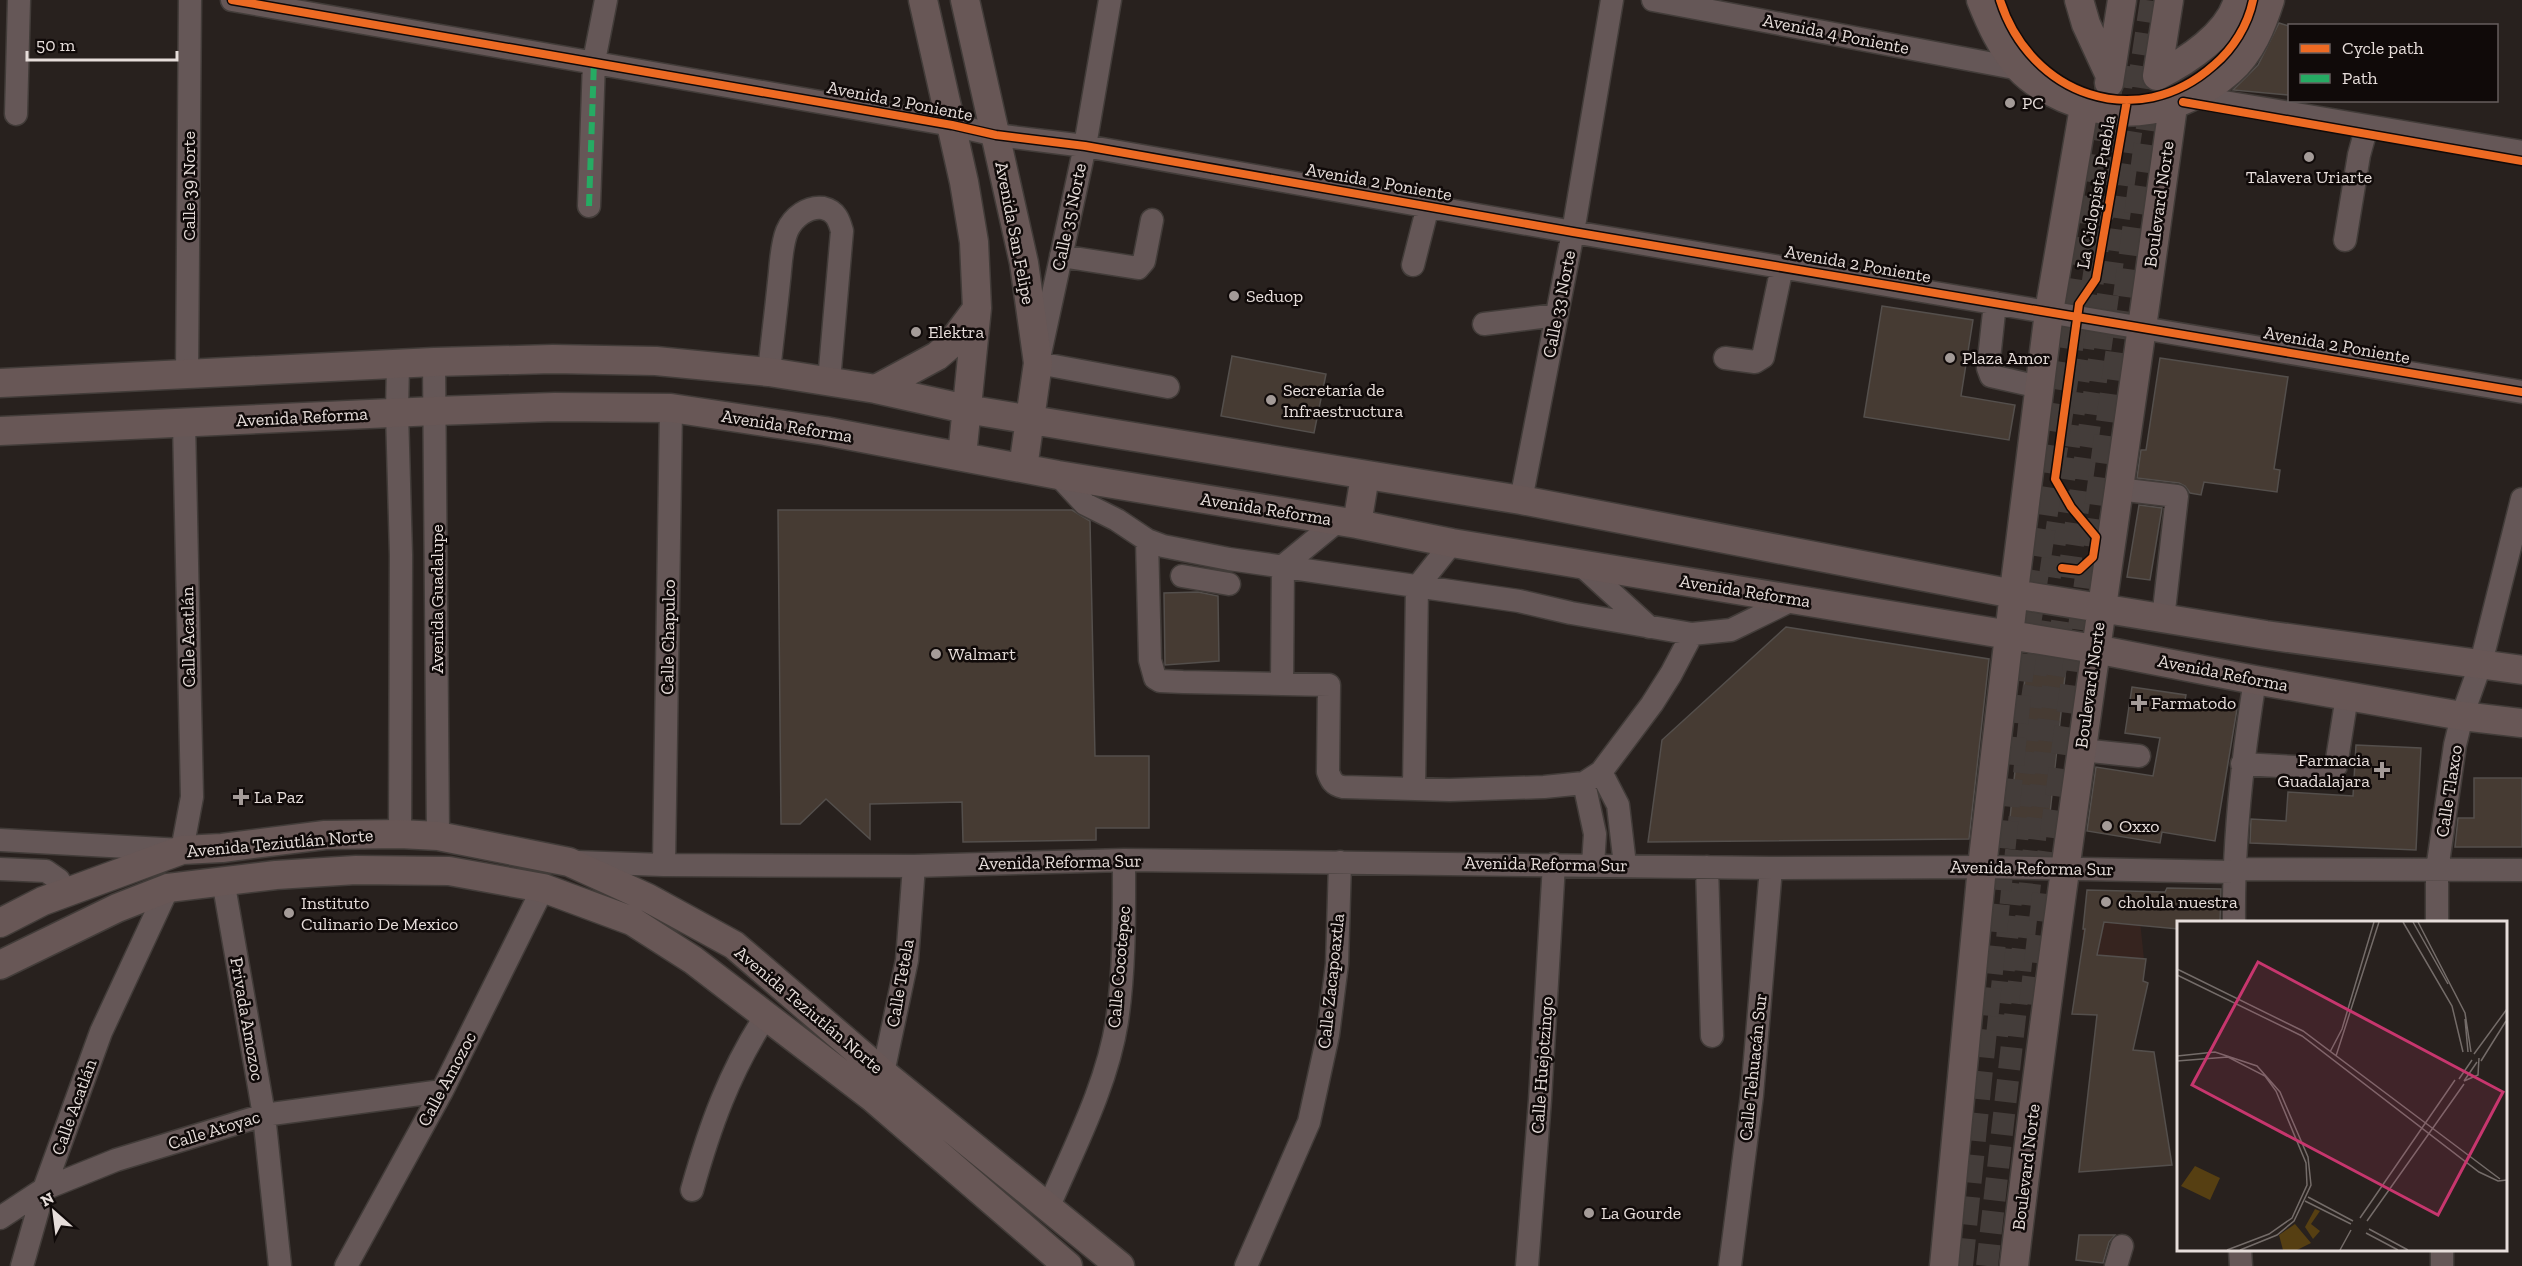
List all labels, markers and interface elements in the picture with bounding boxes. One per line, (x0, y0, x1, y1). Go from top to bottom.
street label: Avenida 4 Poniente (1761, 9, 1911, 59)
scale bar (27, 24, 177, 62)
legend (2288, 24, 2498, 102)
text: 50 m (36, 34, 76, 56)
text: Cycle path (2342, 37, 2424, 59)
text: Path (2342, 67, 2378, 89)
street label: Avenida 2 Poniente (825, 76, 975, 126)
place label: PC (2022, 92, 2044, 114)
marker: PC (2003, 96, 2017, 110)
street label: La Ciclopista Puebla (2072, 113, 2120, 271)
street label: Calle 39 Norte (178, 131, 200, 241)
street label: Boulevard Norte (2139, 139, 2179, 269)
marker: Talavera Uriarte (2302, 150, 2316, 164)
street label: Avenida 2 Poniente (1304, 158, 1454, 206)
street label: Avenida San Felipe (990, 160, 1040, 306)
street label: Calle 35 Norte (1047, 161, 1091, 273)
place label: Talavera Uriarte (2246, 166, 2372, 188)
street label: Avenida 2 Poniente (1783, 240, 1933, 288)
street label: Calle 33 Norte (1538, 248, 1580, 360)
place label: Seduop (1246, 285, 1303, 307)
marker: Seduop (1227, 289, 1241, 303)
place label: Elektra (928, 321, 984, 343)
street label: Avenida 2 Poniente (2262, 321, 2412, 369)
marker: Elektra (909, 325, 923, 339)
place label: Plaza Amor (1962, 347, 2050, 369)
marker: Plaza Amor (1943, 351, 1957, 365)
place label: Secretaría de Infraestructura (1283, 379, 1403, 422)
marker: Secretaría de Infraestructura (1264, 393, 1278, 407)
street label: Avenida Reforma (235, 403, 369, 431)
street label: Avenida Reforma (720, 405, 854, 447)
street label: Avenida Reforma (1199, 488, 1333, 530)
street label: Avenida Guadalupe (426, 524, 448, 674)
street label: Avenida Reforma (1678, 570, 1812, 612)
street label: Calle Chapulco (656, 579, 680, 695)
street label: Calle Acatlán (176, 586, 200, 688)
street label: Boulevard Norte (2070, 620, 2110, 750)
place label: Walmart (948, 643, 1016, 665)
marker: Walmart (929, 647, 943, 661)
street label: Avenida Reforma (2156, 650, 2290, 696)
place label: Farmatodo (2151, 692, 2236, 714)
marker: Farmatodo (2132, 696, 2146, 710)
street label: Calle Tlaxco (2431, 743, 2467, 839)
place label: Farmacia Guadalajara (2277, 749, 2370, 792)
marker: Farmacia Guadalajara (2375, 763, 2389, 777)
place label: La Paz (254, 786, 304, 808)
marker: La Paz (232, 788, 250, 806)
place label: Oxxo (2119, 815, 2159, 837)
marker: Oxxo (2100, 819, 2114, 833)
street label: Avenida Teziutlán Norte (186, 824, 374, 862)
street label: Avenida Reforma Sur (978, 850, 1142, 874)
street label: Avenida Reforma Sur (1464, 852, 1628, 876)
street label: Avenida Reforma Sur (1950, 856, 2114, 880)
place label: cholula nuestra (2118, 891, 2238, 913)
place label: Instituto Culinario De Mexico (301, 892, 458, 935)
marker: cholula nuestra (2099, 895, 2113, 909)
street label: Calle Cocotepec (1103, 905, 1135, 1029)
marker: Instituto Culinario De Mexico (282, 906, 296, 920)
street label: Calle Zacapoaxtla (1313, 912, 1349, 1050)
inset map (2177, 921, 2507, 1251)
street label: Calle Tetela (881, 937, 919, 1029)
street label: Avenida Teziutlán Norte (730, 941, 888, 1079)
street label: Privada Amozoc (225, 956, 269, 1082)
street label: Calle Tehuacán Sur (1734, 992, 1772, 1142)
street label: Calle Huejotzingo (1526, 996, 1558, 1134)
street label: Calle Amozoc (413, 1028, 481, 1130)
street label: Calle Acatlán (46, 1055, 102, 1158)
street label: Boulevard Norte (2007, 1102, 2045, 1232)
street label: Calle Atoyac (165, 1106, 263, 1154)
north arrow (24, 1182, 84, 1242)
text: N (37, 1188, 57, 1210)
place label: La Gourde (1601, 1202, 1681, 1224)
marker: La Gourde (1582, 1206, 1596, 1220)

